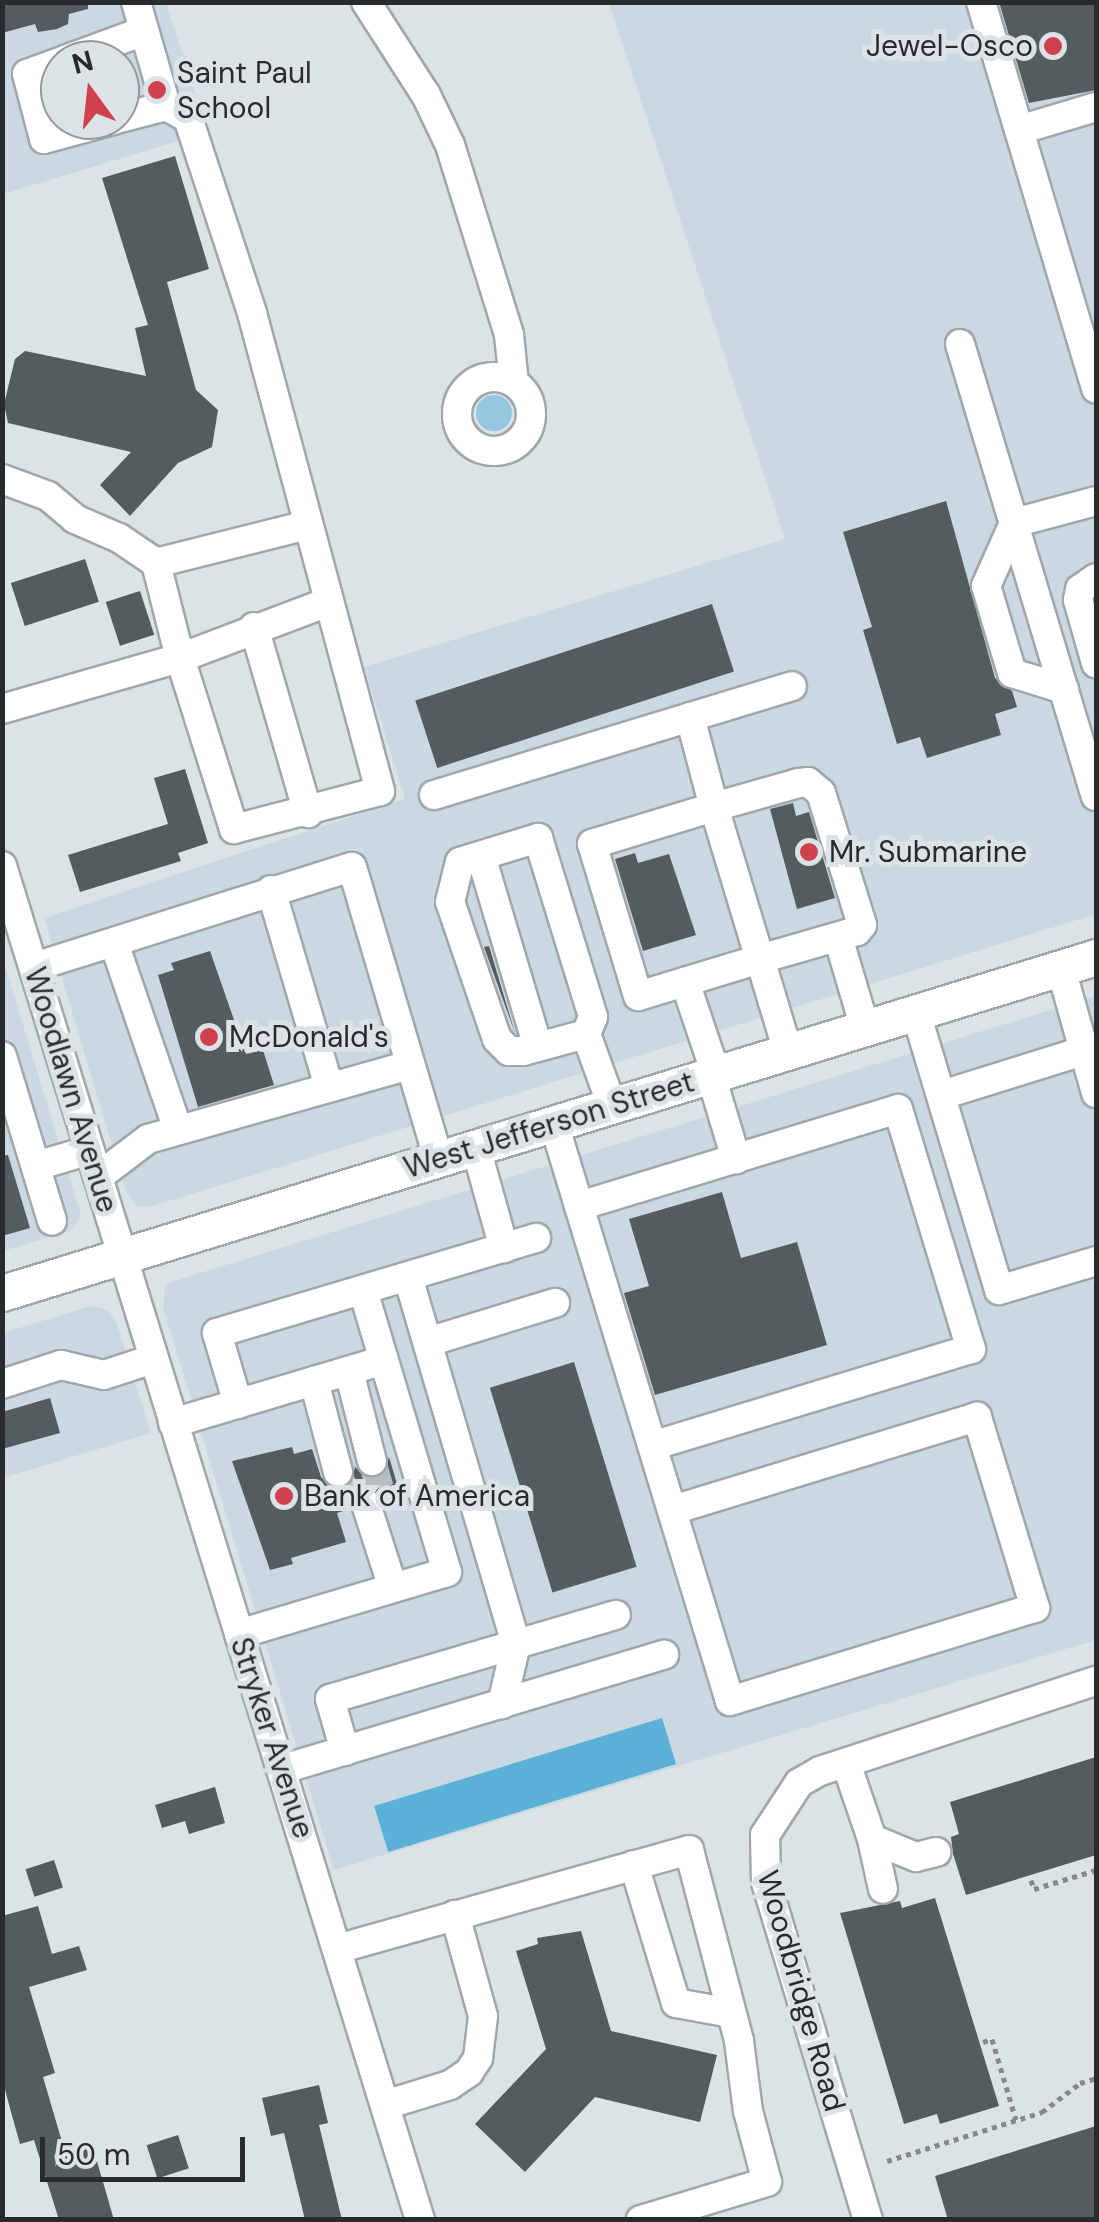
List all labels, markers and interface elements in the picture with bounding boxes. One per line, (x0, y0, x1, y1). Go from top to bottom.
place label: Jewel-Osco (866, 28, 1033, 64)
marker: Jewel-Osco (1042, 35, 1064, 57)
north arrow (40, 40, 140, 140)
text: N (68, 42, 97, 83)
place label: Saint Paul School (177, 55, 312, 126)
marker: Saint Paul School (146, 79, 168, 101)
place label: Mr. Submarine (829, 834, 1027, 870)
marker: Mr. Submarine (798, 841, 820, 863)
street label: Woodlawn Avenue (17, 963, 125, 1217)
place label: McDonald's (229, 1019, 389, 1055)
marker: McDonald's (198, 1026, 220, 1048)
street label: West Jefferson Street (399, 1064, 699, 1186)
place label: Bank of America (304, 1478, 530, 1514)
marker: Bank of America (273, 1485, 295, 1507)
street label: Stryker Avenue (223, 1633, 321, 1843)
street label: Woodbridge Road (749, 1866, 853, 2116)
scale bar (45, 2117, 250, 2179)
text: 50 m (57, 2135, 131, 2174)

